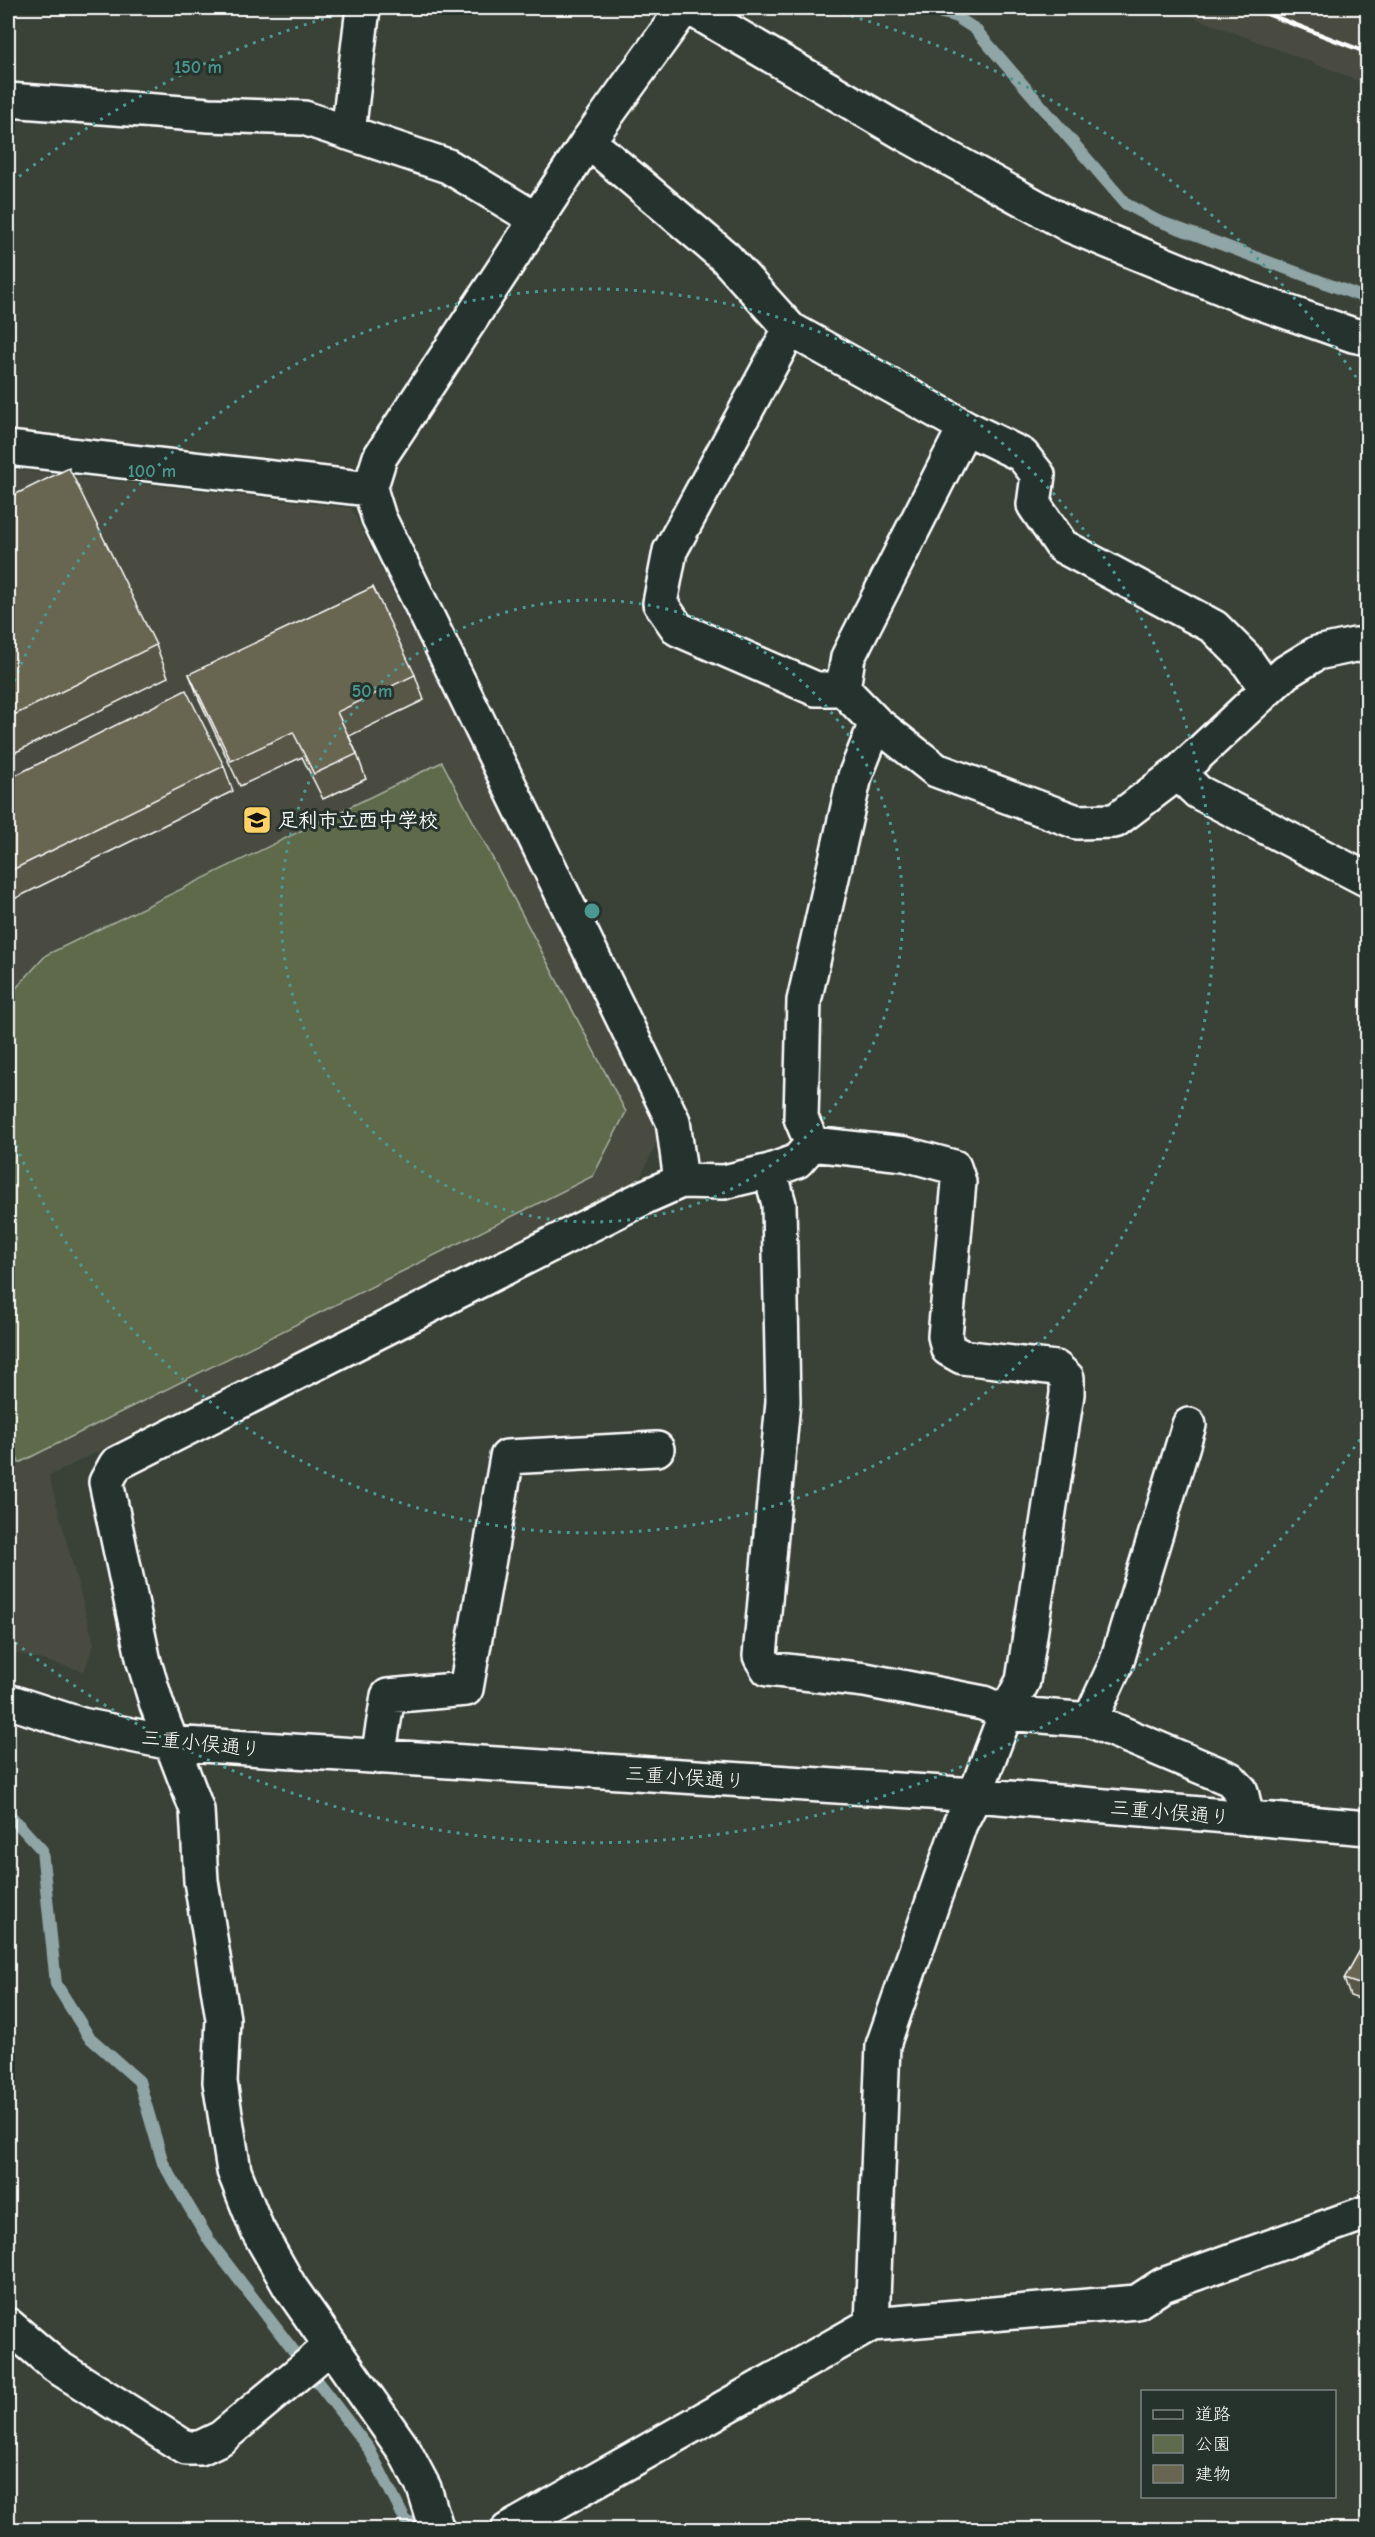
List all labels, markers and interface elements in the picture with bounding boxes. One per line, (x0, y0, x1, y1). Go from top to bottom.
text: 150 m (174, 57, 222, 78)
text: 100 m (128, 461, 176, 482)
text: 50 m (352, 681, 392, 702)
school or university icon: 足利市立西中学校 (241, 804, 273, 836)
place label: 足利市立西中学校 (278, 809, 438, 832)
centre of rings (582, 901, 602, 921)
street label: 三重小俣通り (140, 1726, 262, 1761)
street label: 三重小俣通り (624, 1762, 746, 1793)
street label: 三重小俣通り (1109, 1796, 1231, 1829)
legend (1141, 2390, 1336, 2498)
text: 道路 (1195, 2404, 1231, 2425)
text: 公園 (1195, 2434, 1231, 2455)
text: 建物 (1195, 2464, 1231, 2485)

